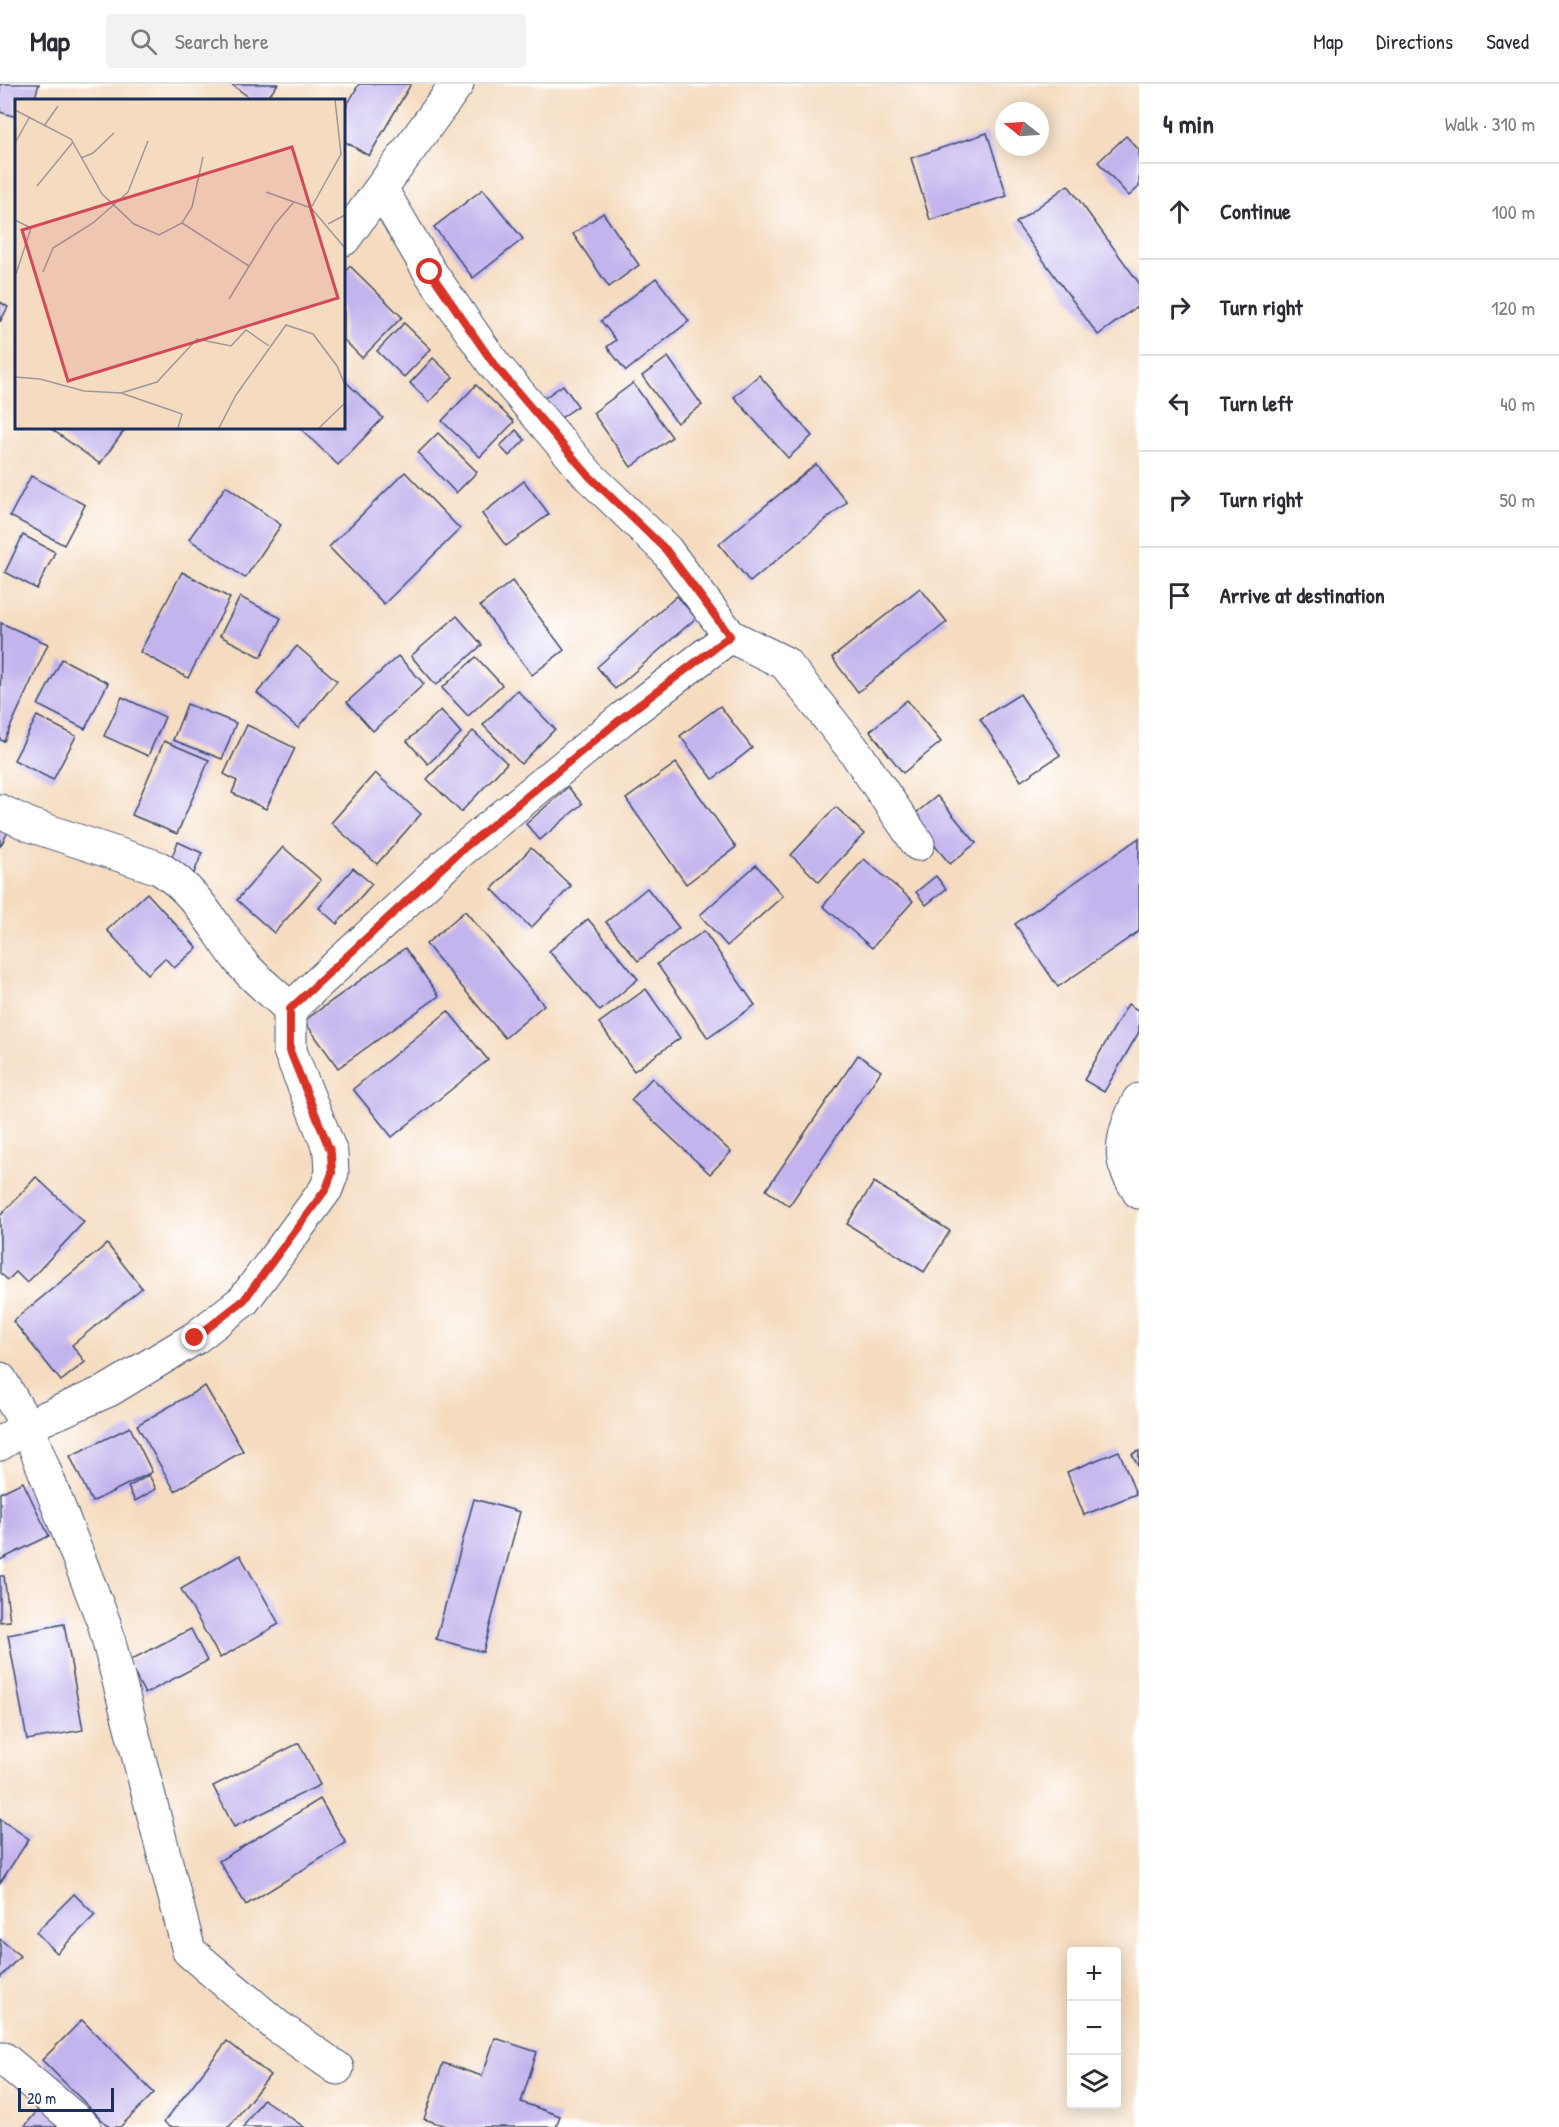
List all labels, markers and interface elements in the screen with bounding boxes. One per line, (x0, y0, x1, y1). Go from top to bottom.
search box (106, 14, 526, 68)
text: Map (30, 22, 70, 60)
icon: search (127, 25, 160, 58)
text: Search here (175, 26, 269, 56)
text: Map (1313, 27, 1343, 56)
text: Directions (1376, 27, 1453, 56)
text: Saved (1486, 27, 1529, 56)
inset map (15, 99, 345, 429)
north arrow (995, 102, 1049, 156)
text: 4 min (1163, 106, 1214, 141)
text: Walk · 310 m (1445, 110, 1535, 137)
icon: ahead (1163, 195, 1196, 228)
text: Continue (1220, 196, 1291, 226)
text: 100 m (1492, 198, 1535, 225)
route start (416, 258, 442, 284)
icon: right (1163, 291, 1196, 324)
text: Turn right (1220, 292, 1303, 322)
text: 120 m (1491, 294, 1535, 321)
icon: left (1163, 387, 1196, 420)
text: Turn left (1220, 388, 1293, 418)
text: 40 m (1500, 390, 1535, 417)
icon: right (1163, 483, 1196, 516)
text: Turn right (1220, 484, 1303, 514)
text: 50 m (1499, 486, 1535, 513)
icon: arrive (1163, 579, 1196, 612)
text: Arrive at destination (1220, 580, 1385, 610)
route end (181, 1324, 207, 1350)
map controls (1067, 1947, 1121, 2109)
button: + (1067, 1947, 1121, 2001)
button: − (1067, 2001, 1121, 2055)
button: layers (1067, 2055, 1121, 2109)
scale bar (18, 2085, 114, 2112)
text: 20 m (27, 2087, 56, 2109)

